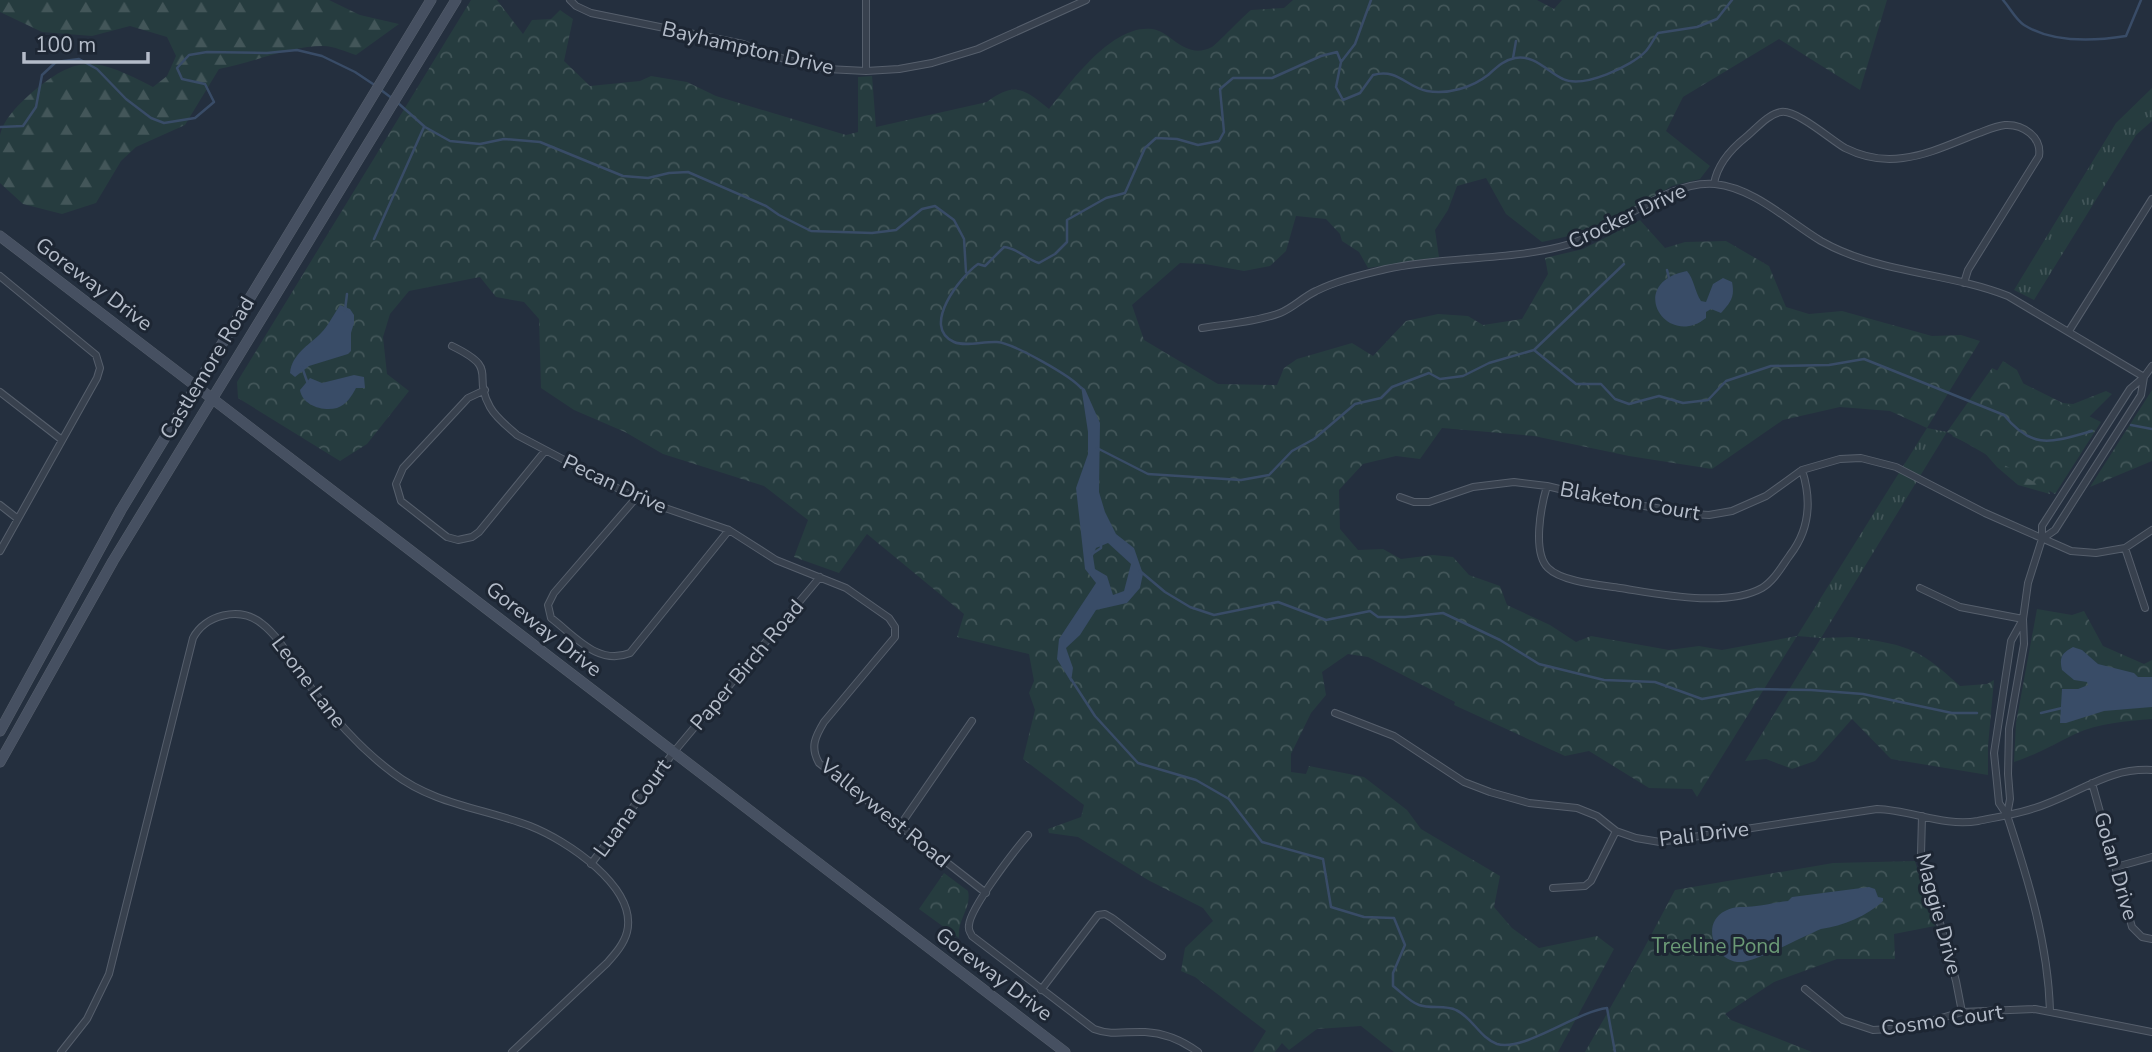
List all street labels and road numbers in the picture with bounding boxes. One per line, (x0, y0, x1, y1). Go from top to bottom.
street label: Bayhampton Drive (659, 15, 837, 81)
street label: Crocker Drive (1564, 176, 1690, 256)
street label: Goreway Drive (30, 231, 158, 337)
street label: Castlemore Road (153, 291, 261, 445)
street label: Pecan Drive (558, 448, 672, 520)
street label: Blaketon Court (1558, 475, 1703, 527)
street label: Goreway Drive (480, 575, 608, 683)
street label: Paper Birch Road (684, 594, 810, 736)
street label: Leone Lane (265, 630, 353, 734)
street label: Valleywest Road (814, 751, 956, 874)
street label: Luana Court (587, 753, 677, 863)
street label: Golan Drive (2087, 809, 2145, 923)
street label: Pali Drive (1658, 815, 1750, 853)
street label: Maggie Drive (1909, 850, 1969, 978)
street label: Goreway Drive (930, 921, 1058, 1027)
street label: Cosmo Court (1879, 998, 2005, 1042)

